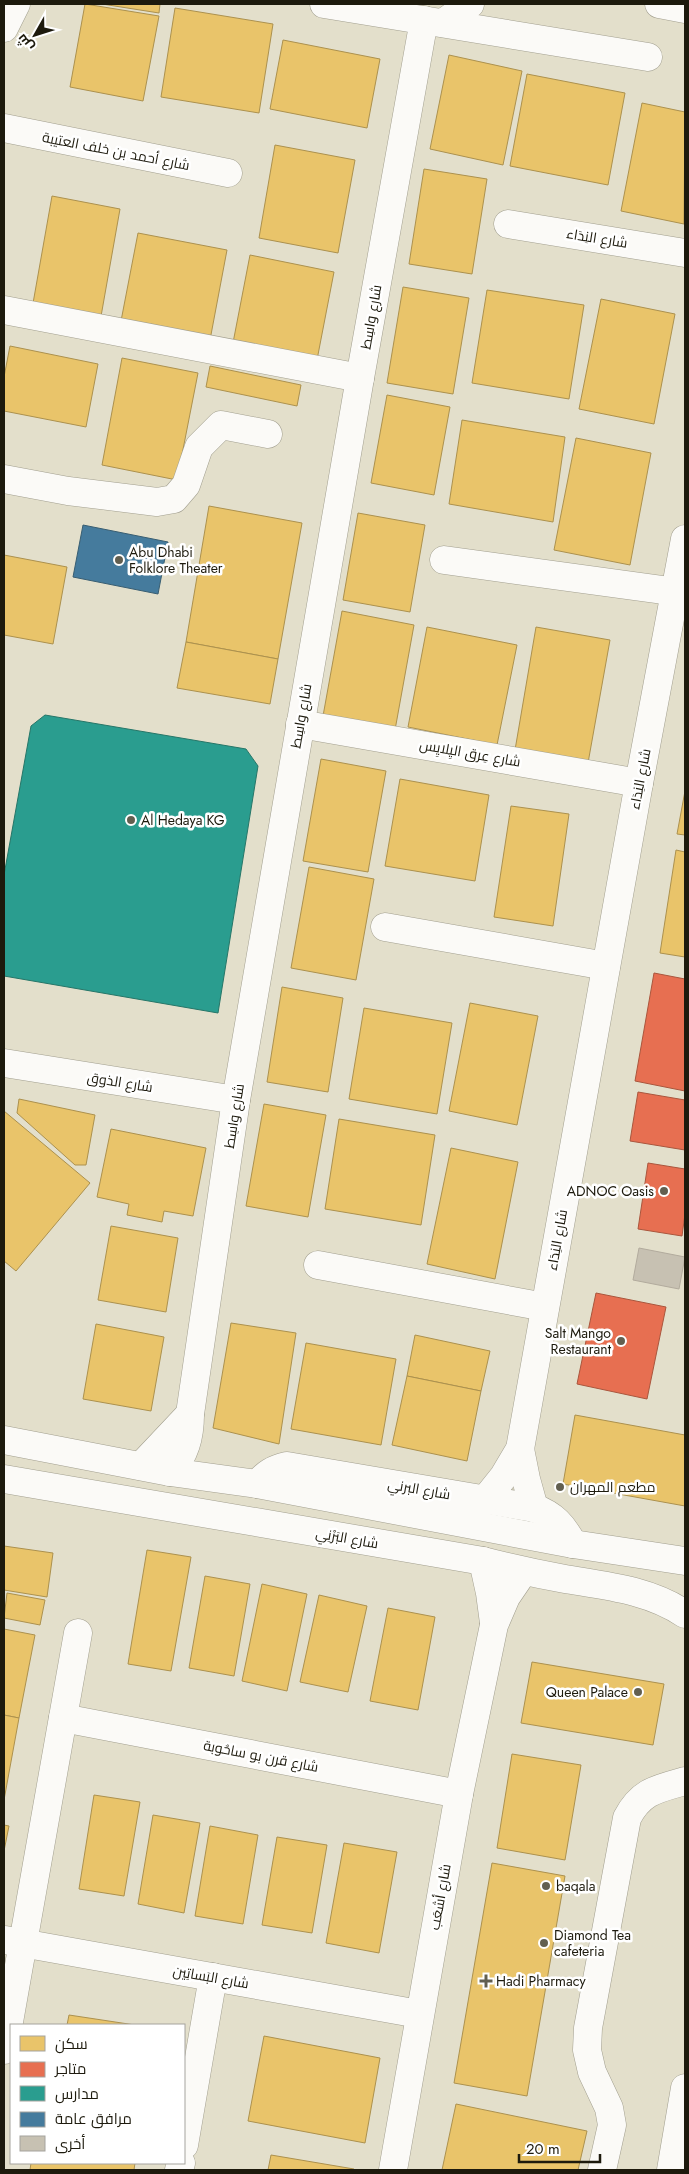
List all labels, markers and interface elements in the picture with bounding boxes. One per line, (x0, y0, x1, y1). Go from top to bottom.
north arrow (10, 10, 60, 60)
text: ش (11, 30, 38, 56)
street label: شارع أحمد بن خلف العتيبة (41, 127, 191, 175)
street label: شارع النِدَاء (565, 223, 629, 253)
street label: شارع واسِط (355, 283, 387, 351)
place label: Abu Dhabi Folklore Theater (129, 542, 223, 578)
marker: Abu Dhabi Folklore Theater (113, 554, 125, 566)
street label: شارع واسِط (285, 682, 317, 750)
street label: شارع عِرق اليِلايِس (418, 734, 522, 772)
street label: شارع النِدَاء (624, 747, 656, 811)
place label: Al Hedaya KG (141, 810, 225, 830)
marker: Al Hedaya KG (125, 814, 137, 826)
street label: شارع الذوق (86, 1067, 154, 1097)
street label: شارع واسِط (219, 1082, 249, 1150)
place label: ADNOC Oasis (567, 1181, 654, 1201)
marker: ADNOC Oasis (658, 1185, 670, 1197)
street label: شارع النِدَاء (542, 1208, 572, 1272)
place label: Salt Mango Restaurant (545, 1323, 612, 1359)
marker: Salt Mango Restaurant (615, 1335, 627, 1347)
street label: شارع البرني (386, 1474, 452, 1506)
place label: مطعم المهران (570, 1477, 655, 1497)
marker: مطعم المهران (554, 1481, 566, 1493)
street label: شارع البَرْنِي (314, 1523, 380, 1555)
place label: Queen Palace (546, 1682, 628, 1702)
marker: Queen Palace (632, 1686, 644, 1698)
street label: شارع قرن بو ساحُوبة (202, 1735, 320, 1777)
street label: شارع أشعَب (424, 1862, 456, 1932)
place label: baqala (556, 1876, 595, 1896)
marker: baqala (540, 1880, 552, 1892)
place label: Diamond Tea cafeteria (554, 1925, 631, 1961)
marker: Diamond Tea cafeteria (538, 1937, 550, 1949)
street label: شارع البَساتِين (171, 1960, 251, 1994)
place label: Hadi Pharmacy (496, 1971, 586, 1991)
marker: Hadi Pharmacy (480, 1975, 492, 1987)
legend (10, 2024, 185, 2164)
text: سكن (55, 2033, 88, 2055)
text: متاجر (54, 2058, 86, 2080)
text: مدارس (55, 2083, 99, 2105)
text: مرافق عامة (55, 2108, 132, 2130)
scale bar (519, 2132, 600, 2164)
text: أخرى (55, 2133, 85, 2155)
text: 20 m (526, 2138, 560, 2160)

